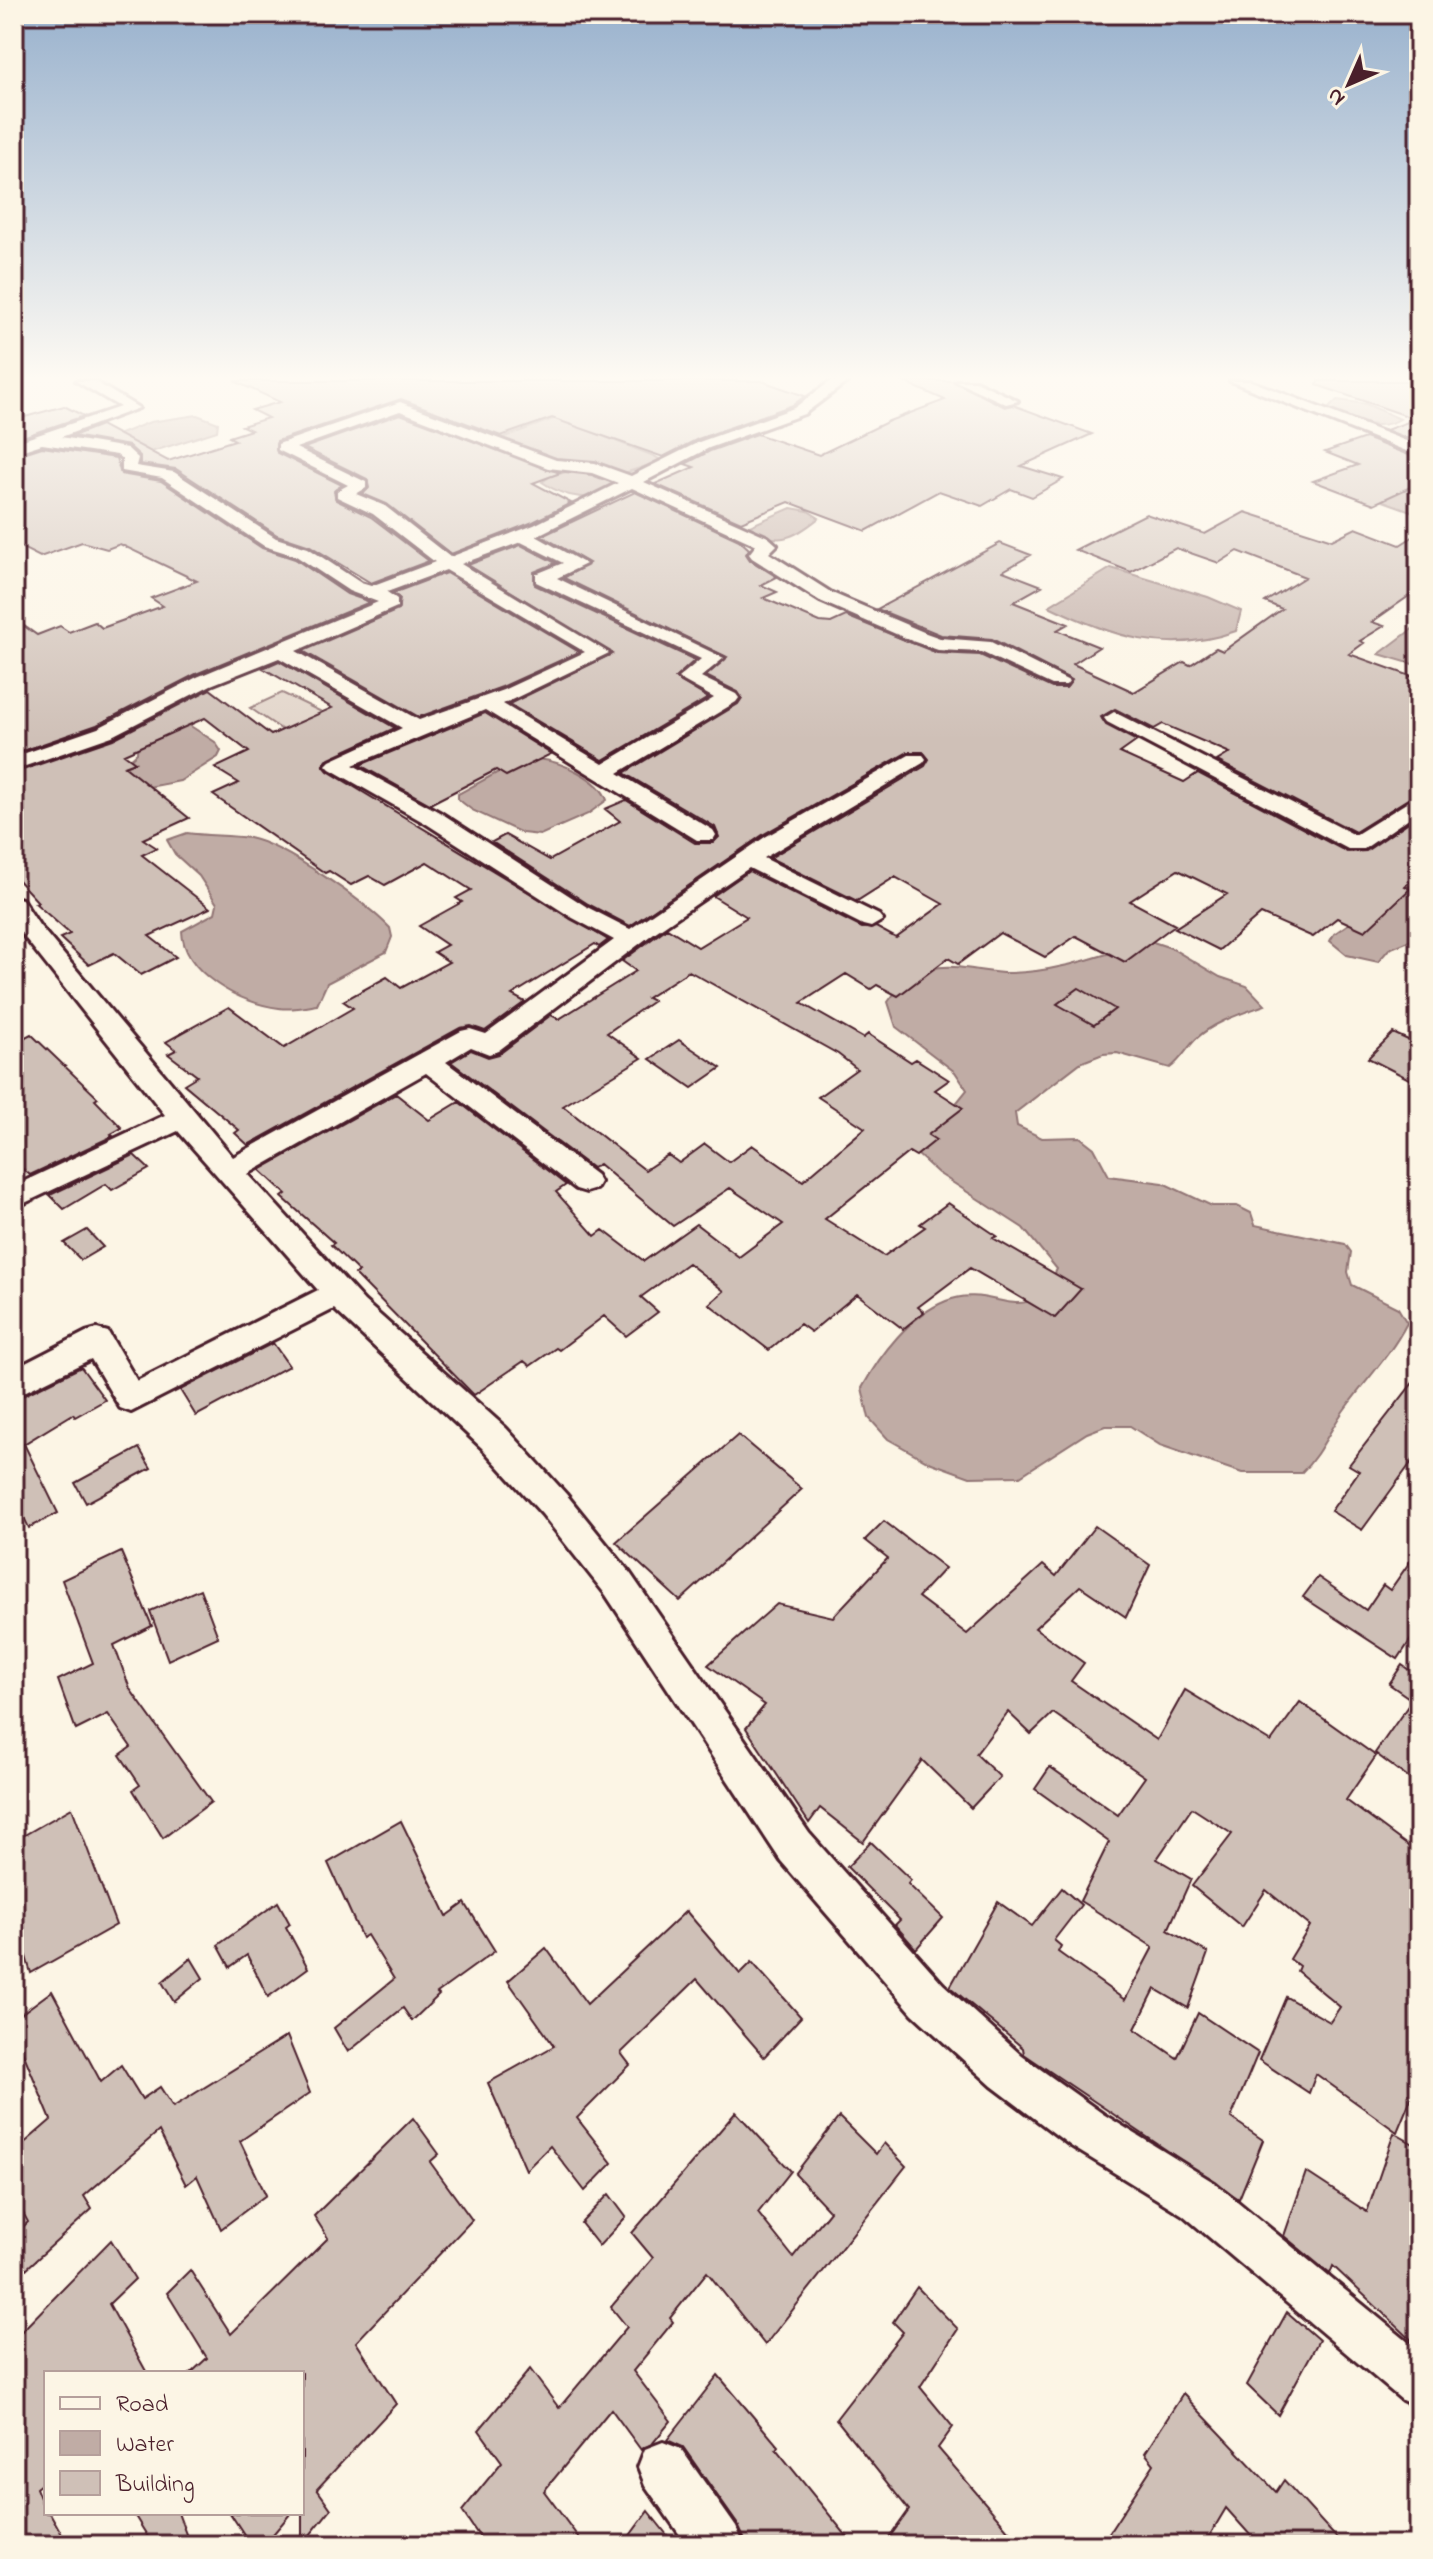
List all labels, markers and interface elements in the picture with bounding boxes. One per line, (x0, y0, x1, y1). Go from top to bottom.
north arrow (1309, 44, 1389, 124)
text: N (1320, 79, 1354, 113)
legend (44, 2371, 304, 2515)
text: Road (116, 2388, 169, 2423)
text: Water (116, 2428, 174, 2463)
text: Building (115, 2468, 195, 2503)

